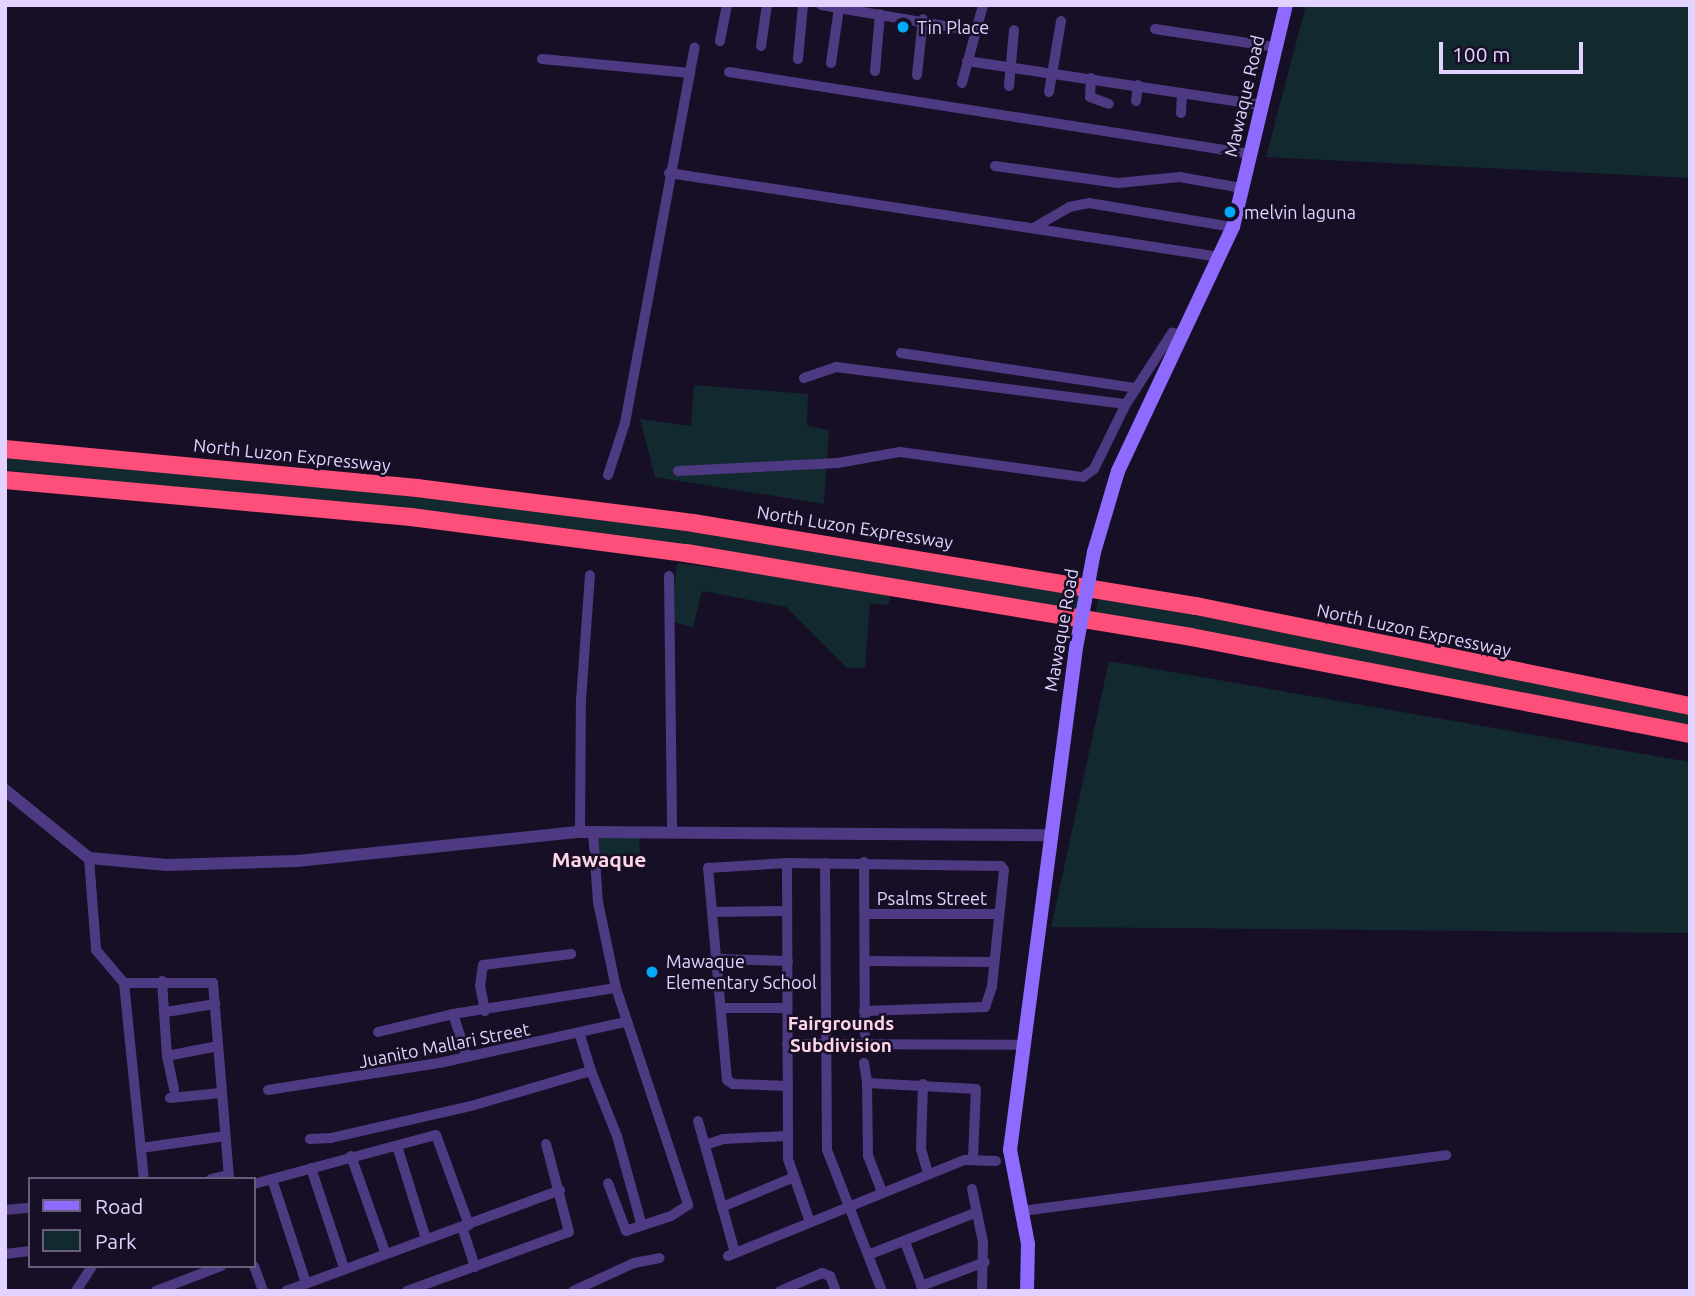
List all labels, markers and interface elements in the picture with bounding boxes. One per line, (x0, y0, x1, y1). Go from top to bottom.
place label: Tin Place (917, 16, 989, 38)
marker: Tin Place (895, 19, 911, 35)
scale bar (1443, 28, 1586, 72)
street label: Mawaque Road (1219, 33, 1269, 159)
text: 100 m (1452, 42, 1510, 66)
place label: melvin laguna (1244, 201, 1356, 223)
marker: melvin laguna (1222, 204, 1238, 220)
street label: North Luzon Expressway (192, 434, 392, 476)
street label: North Luzon Expressway (755, 501, 955, 553)
street label: Mawaque Road (1040, 567, 1082, 693)
street label: North Luzon Expressway (1315, 599, 1513, 661)
district label: Mawaque (552, 846, 646, 872)
street label: Psalms Street (877, 887, 987, 909)
place label: Mawaque Elementary School (666, 951, 817, 993)
marker: Mawaque Elementary School (644, 964, 660, 980)
district label: Fairgrounds Subdivision (788, 1013, 894, 1057)
street label: Juanito Mallari Street (357, 1018, 531, 1072)
legend (28, 1177, 256, 1268)
text: Road (95, 1194, 143, 1218)
text: Park (95, 1229, 137, 1253)

